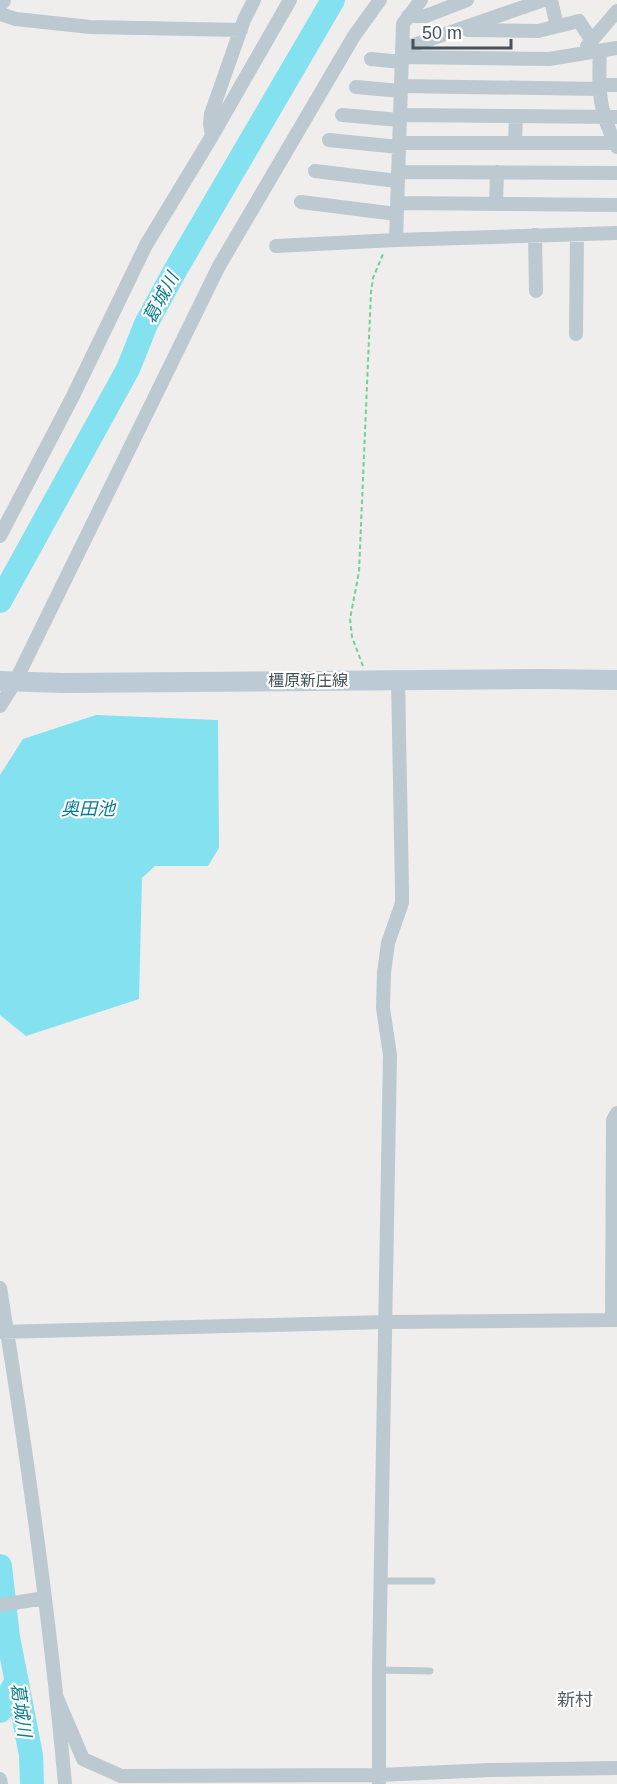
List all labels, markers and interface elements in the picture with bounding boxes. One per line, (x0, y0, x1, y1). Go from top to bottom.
scale bar (413, 12, 510, 50)
text: 50 m (422, 23, 462, 43)
water label: 葛城川 (139, 268, 183, 327)
street label: 橿原新庄線 (268, 672, 348, 689)
water label: 奥田池 (61, 799, 117, 819)
water label: 葛城川 (7, 1682, 35, 1740)
district label: 新村 (557, 1690, 593, 1710)

